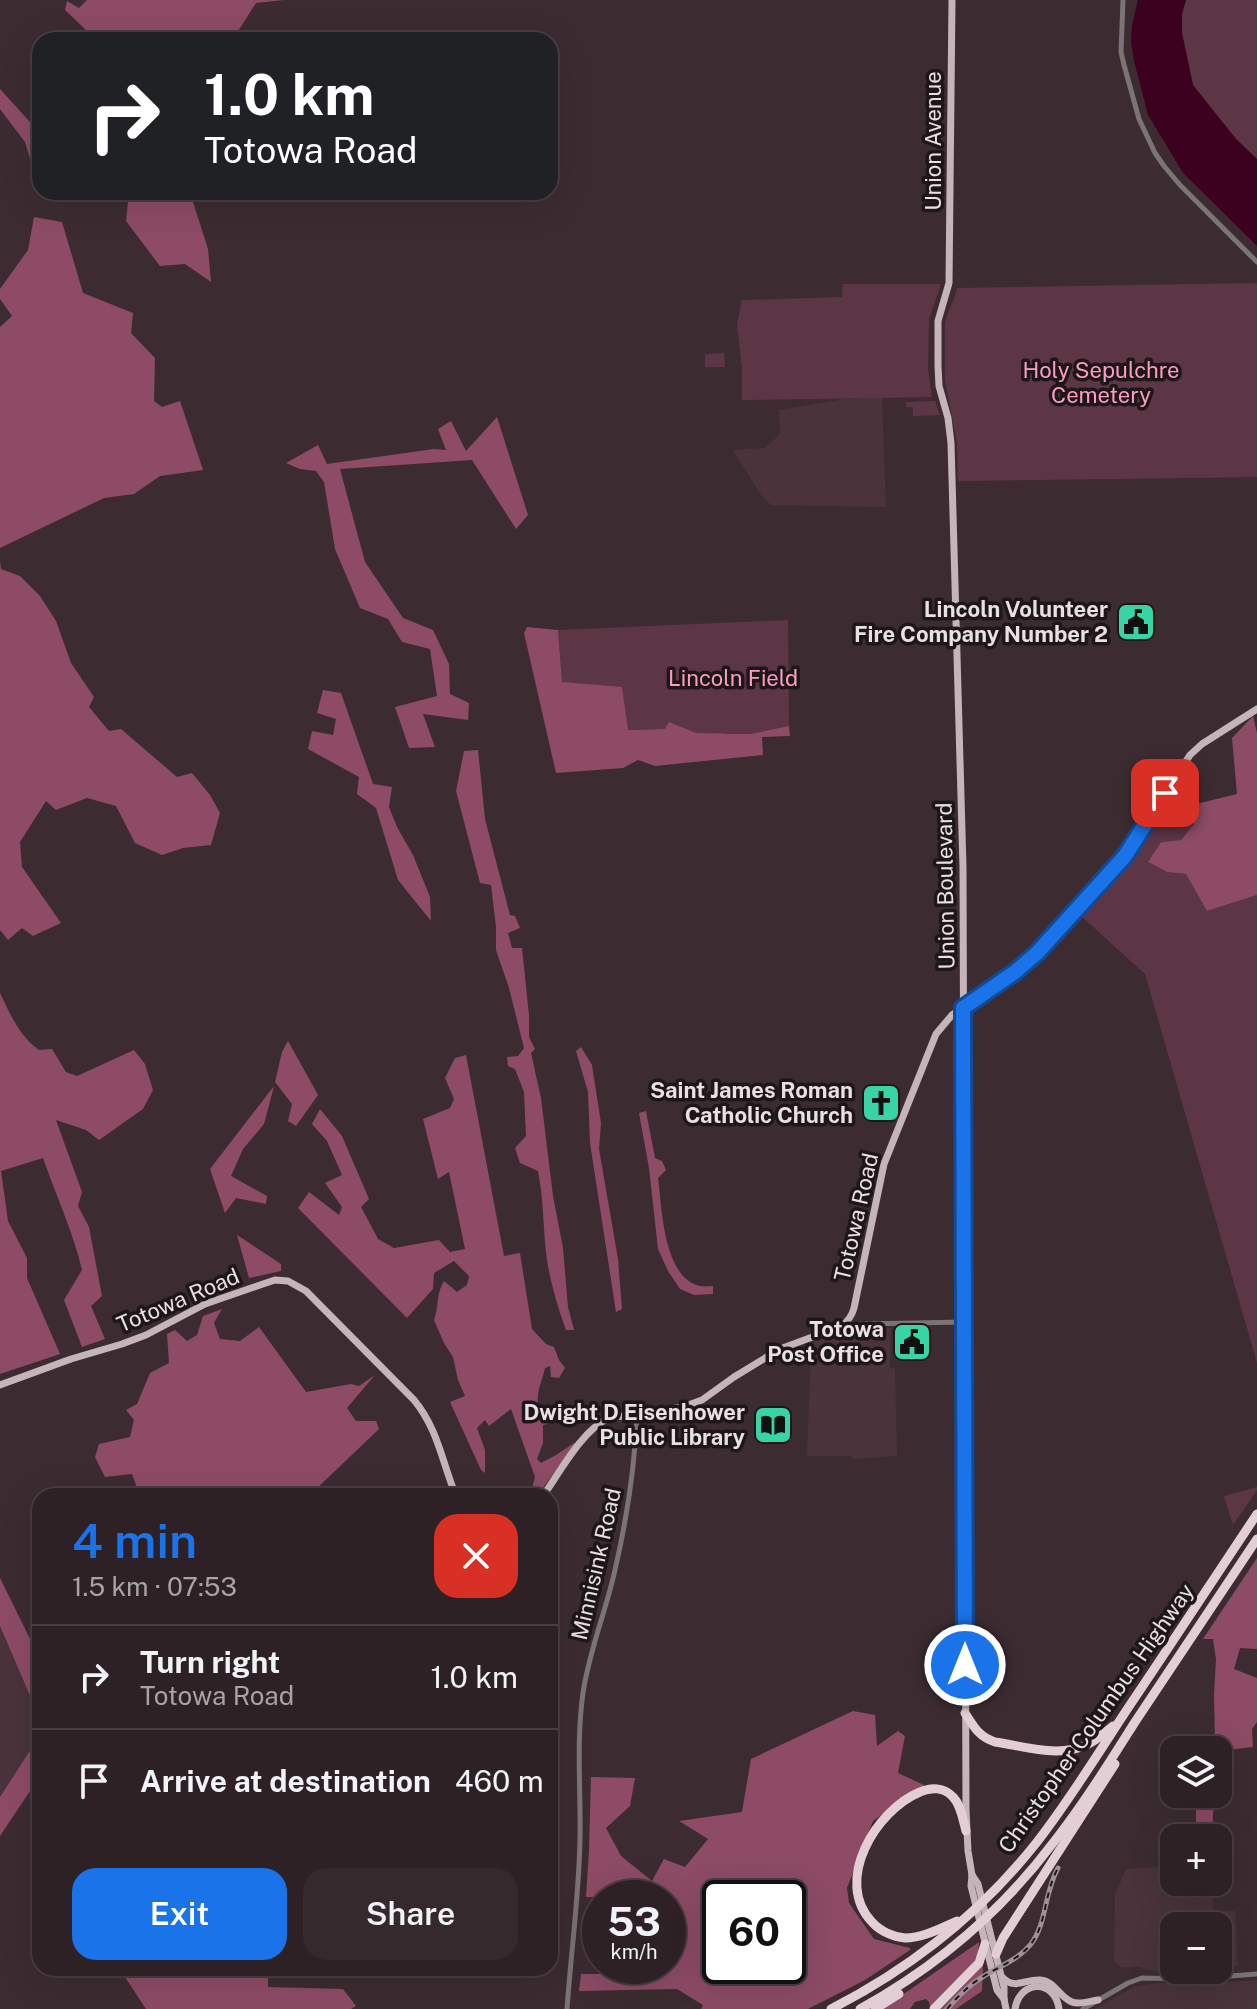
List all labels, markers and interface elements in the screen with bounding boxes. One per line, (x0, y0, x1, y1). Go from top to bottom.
text: 1.0 km (204, 62, 374, 128)
icon: right (72, 64, 176, 168)
street label: Union Avenue (920, 71, 946, 211)
text: Totowa Road (204, 129, 418, 171)
park label: Holy Sepulchre Cemetery (1022, 357, 1180, 408)
place label: Lincoln Volunteer Fire Company Number 2 (854, 596, 1108, 647)
public building icon: Lincoln Volunteer Fire Company Number 2 (1115, 601, 1157, 643)
park label: Lincoln Field (668, 665, 798, 691)
pin (1131, 759, 1199, 827)
icon: arrive (1143, 771, 1187, 815)
street label: Union Boulevard (931, 802, 959, 970)
place label: Saint James Roman Catholic Church (650, 1077, 853, 1128)
church icon: Saint James Roman Catholic Church (860, 1082, 902, 1124)
street label: Totowa Road (829, 1150, 883, 1284)
street label: Totowa Road (113, 1263, 243, 1337)
place label: Totowa Post Office (767, 1316, 884, 1367)
public building icon: Totowa Post Office (891, 1321, 933, 1363)
place label: Dwight D Eisenhower Public Library (523, 1399, 746, 1450)
library icon: Dwight D Eisenhower Public Library (752, 1404, 794, 1446)
street label: Minnisink Road (566, 1486, 626, 1642)
text: 4 min (72, 1512, 197, 1569)
button: close (434, 1514, 518, 1598)
text: 1.5 km · 07:53 (72, 1571, 237, 1602)
street label: Christopher Columbus Highway (993, 1578, 1199, 1858)
position arrow (923, 1623, 1007, 1707)
text: Turn right (140, 1644, 280, 1680)
icon: right (72, 1655, 116, 1699)
text: 1.0 km (431, 1659, 518, 1695)
text: Totowa Road (140, 1680, 294, 1711)
map controls (1160, 1736, 1232, 1984)
button: layers (1160, 1736, 1232, 1808)
icon: arrive (72, 1759, 116, 1803)
text: Arrive at destination (140, 1763, 431, 1799)
text: 460 m (455, 1763, 544, 1799)
button: + (1160, 1824, 1232, 1896)
button: Exit (72, 1868, 287, 1960)
button: Share (303, 1868, 518, 1960)
speed limit sign: 60 (702, 1880, 806, 1984)
text: 53 (607, 1898, 661, 1945)
button: − (1160, 1912, 1232, 1984)
text: km/h (610, 1940, 658, 1964)

